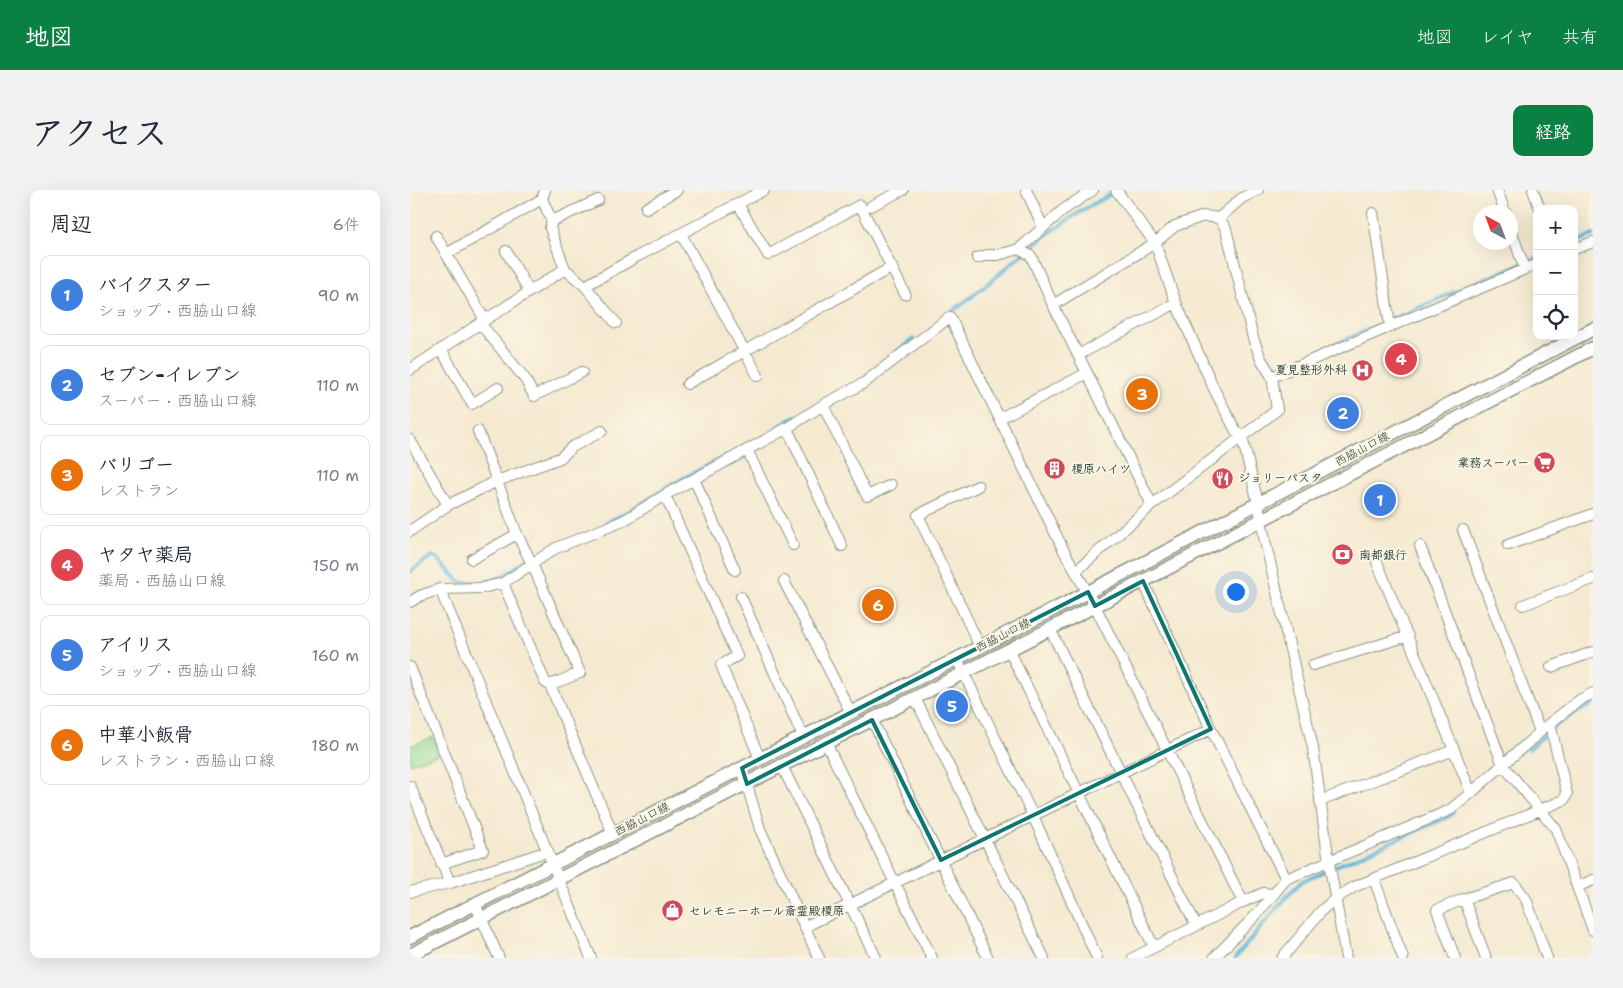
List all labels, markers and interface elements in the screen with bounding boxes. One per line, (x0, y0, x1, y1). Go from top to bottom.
text: 地図 (25, 21, 73, 53)
text: 地図 (1417, 25, 1453, 49)
text: レイヤ (1481, 25, 1534, 49)
text: 共有 (1562, 25, 1598, 49)
button: 経路 (1513, 105, 1593, 156)
text: アクセス (30, 109, 168, 156)
north arrow (1473, 205, 1518, 250)
map controls (1533, 205, 1578, 340)
button: + (1533, 205, 1578, 250)
text: 周辺 (50, 210, 92, 238)
text: 6件 (333, 214, 360, 235)
button: − (1533, 250, 1578, 295)
text: バイクスター (98, 272, 212, 297)
text: 1 (63, 285, 71, 306)
text: 90 m (318, 285, 359, 306)
button: locate (1533, 295, 1578, 340)
text: ショップ · 西脇山口線 (98, 300, 257, 321)
pin: 4 (1385, 340, 1417, 378)
hospital icon: 夏見整形外科 (1351, 358, 1375, 382)
text: セブン-イレブン (98, 362, 241, 387)
place label: 夏見整形外科 (1275, 362, 1347, 378)
text: 2 (61, 375, 73, 396)
text: 110 m (316, 375, 359, 396)
pin: 3 (1126, 375, 1158, 413)
text: スーパー · 西脇山口線 (98, 390, 257, 411)
pin: 2 (1327, 394, 1359, 432)
street label: 西脇山口線 (1332, 428, 1392, 470)
supermarket icon: 業務スーパー (1533, 451, 1557, 475)
text: バリゴー (98, 452, 174, 477)
place label: 業務スーパー (1457, 455, 1529, 471)
building icon: 榎原ハイツ (1043, 457, 1067, 481)
place label: 榎原ハイツ (1071, 461, 1131, 477)
text: 3 (61, 465, 73, 486)
text: 110 m (316, 465, 359, 486)
restaurant icon: ジョリーパスタ (1210, 466, 1234, 490)
place label: ジョリーパスタ (1238, 470, 1322, 486)
text: レストラン (98, 480, 179, 501)
pin: 1 (1364, 481, 1396, 519)
text: ヤタヤ薬局 (98, 542, 193, 567)
bank icon: 南都銀行 (1331, 543, 1355, 567)
place label: 南都銀行 (1359, 547, 1407, 563)
text: 4 (61, 555, 73, 576)
text: 150 m (312, 555, 359, 576)
text: 薬局 · 西脇山口線 (98, 570, 225, 591)
your location (1223, 579, 1249, 605)
pin: 6 (862, 586, 894, 624)
street label: 西脇山口線 (973, 614, 1033, 656)
text: アイリス (98, 632, 173, 657)
text: 5 (62, 645, 72, 666)
text: 160 m (312, 645, 359, 666)
text: ショップ · 西脇山口線 (98, 660, 257, 681)
pin: 5 (936, 687, 968, 725)
text: 中華小飯骨 (98, 722, 193, 747)
text: 6 (61, 735, 73, 756)
text: 180 m (311, 735, 359, 756)
text: レストラン · 西脇山口線 (98, 750, 275, 771)
street label: 西脇山口線 (612, 798, 672, 840)
shop icon: セレモニーホール斎霊殿榎原 (661, 899, 685, 923)
place label: セレモニーホール斎霊殿榎原 (689, 903, 845, 919)

